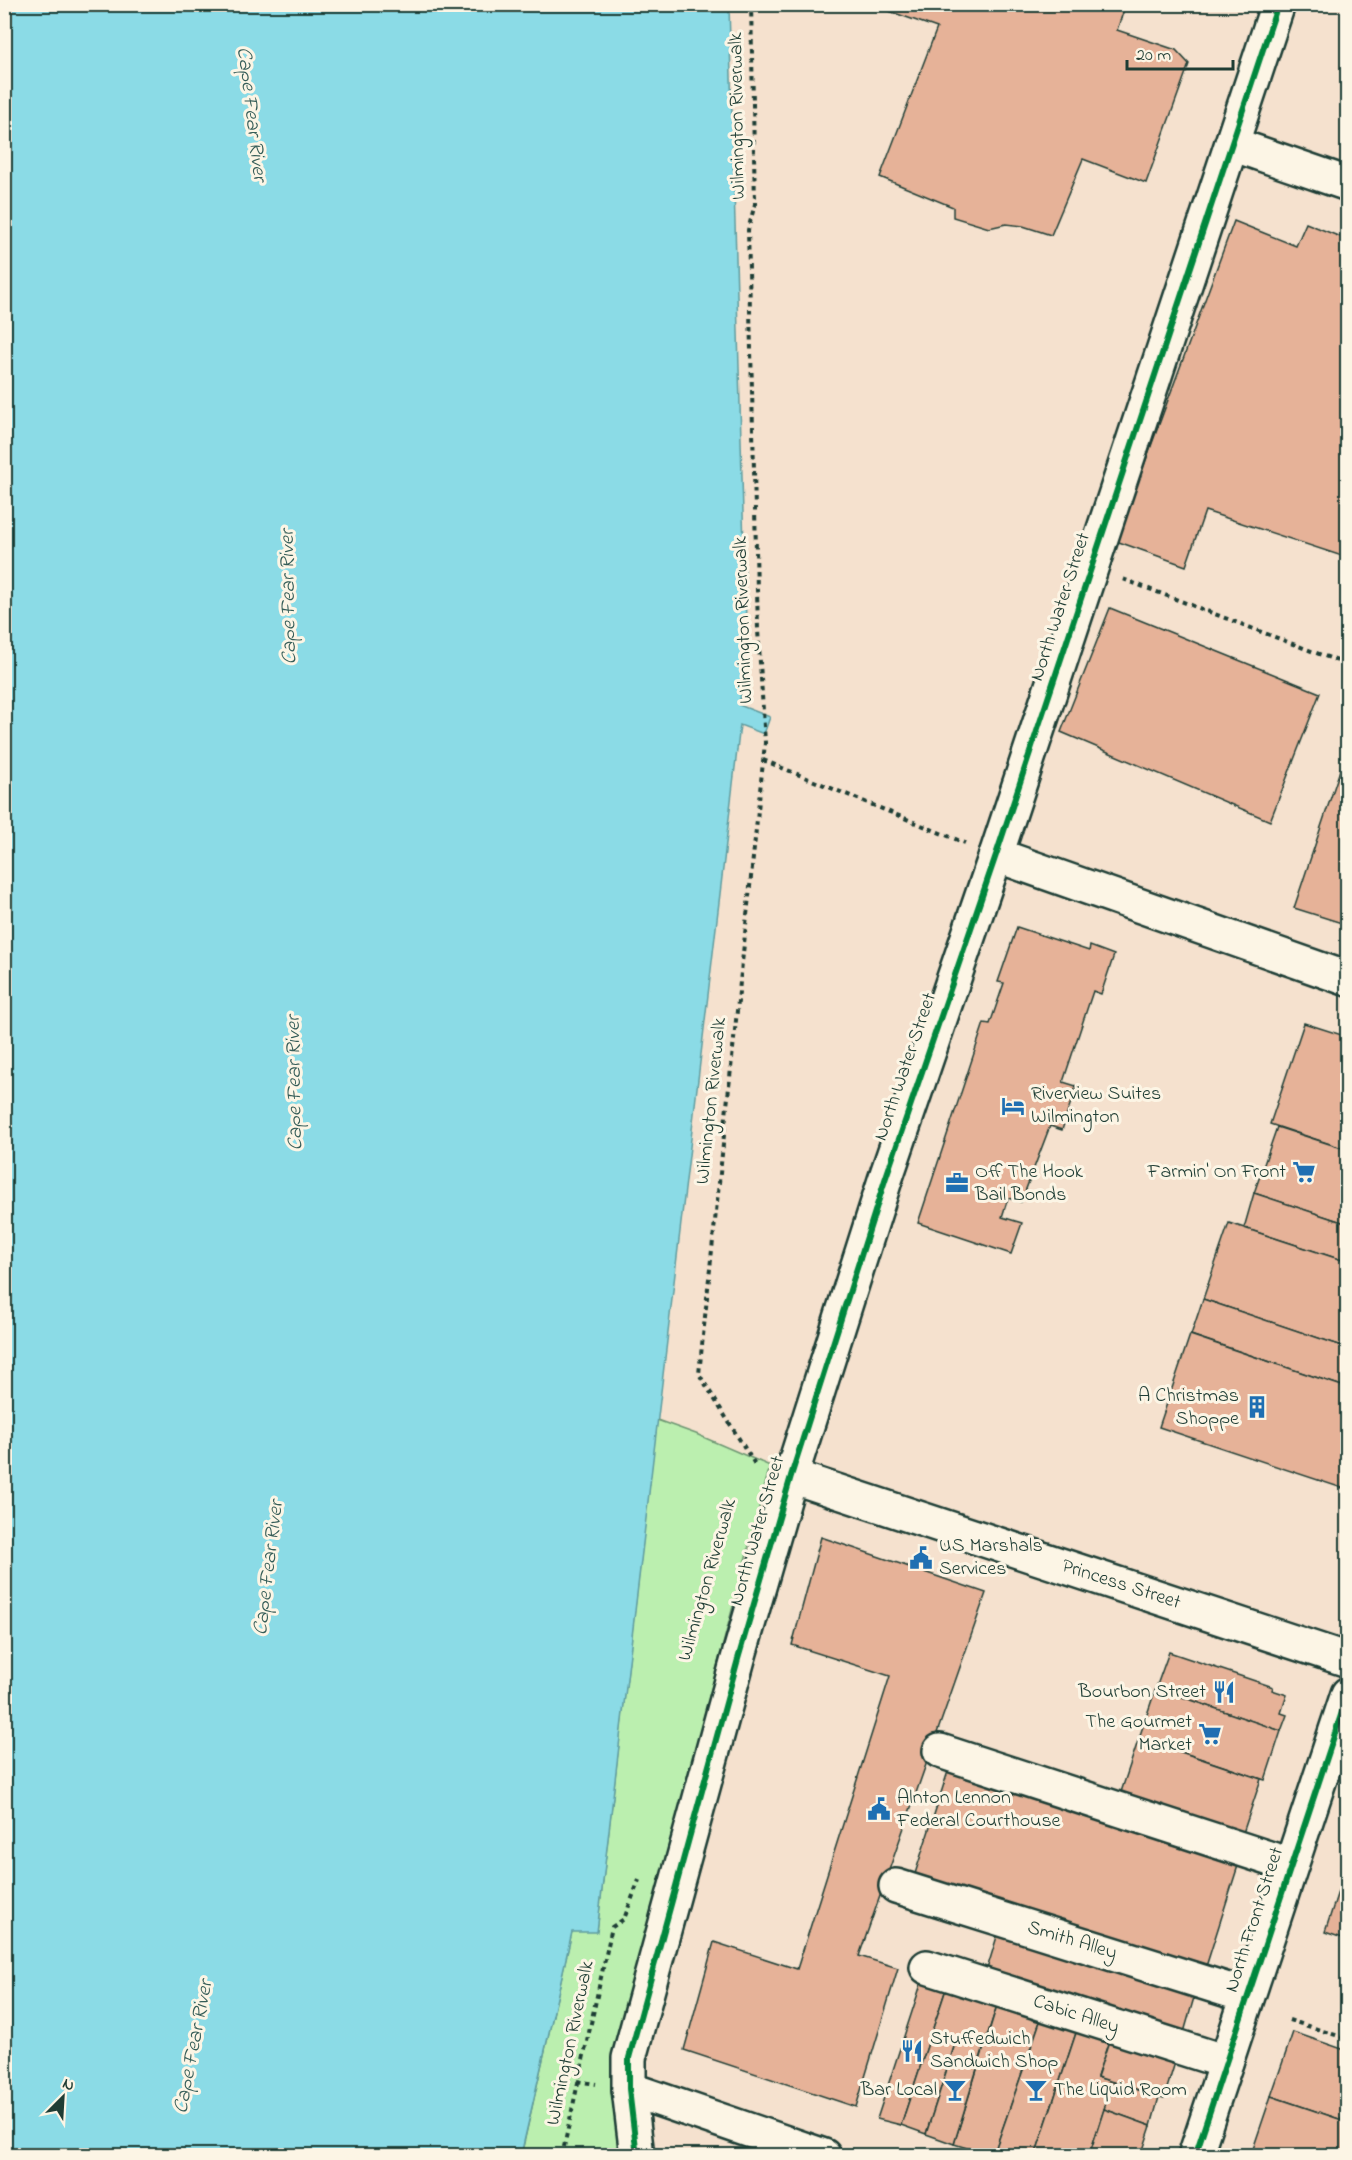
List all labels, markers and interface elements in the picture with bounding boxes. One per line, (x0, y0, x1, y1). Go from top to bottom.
street label: Wilmington Riverwalk (722, 32, 755, 200)
scale bar (1127, 33, 1234, 71)
text: 20 m (1136, 43, 1171, 69)
water label: Cape Fear River (228, 45, 274, 185)
water label: Cape Fear River (273, 527, 305, 665)
street label: North Water Street (1023, 529, 1099, 685)
street label: Wilmington Riverwalk (727, 535, 762, 704)
street label: North Water Street (867, 989, 945, 1145)
water label: Cape Fear River (279, 1013, 311, 1151)
street label: Wilmington Riverwalk (689, 1016, 736, 1186)
place label: Riverview Suites Wilmington (1031, 1080, 1161, 1133)
hotel icon: Riverview Suites Wilmington (1000, 1093, 1026, 1119)
place label: Off The Hook Bail Bonds (974, 1158, 1083, 1210)
place label: Farmin' On Front (1146, 1158, 1286, 1187)
supermarket icon: Farmin' On Front (1291, 1159, 1317, 1185)
office icon: Off The Hook Bail Bonds (944, 1170, 970, 1196)
place label: A Christmas Shoppe (1138, 1382, 1239, 1434)
building icon: A Christmas Shoppe (1244, 1394, 1270, 1420)
street label: North Water Street (723, 1452, 793, 1609)
street label: Wilmington Riverwalk (671, 1495, 746, 1665)
water label: Cape Fear River (246, 1497, 292, 1637)
place label: US Marshals Services (939, 1532, 1043, 1584)
public building icon: US Marshals Services (908, 1545, 934, 1571)
street label: Princess Street (1058, 1552, 1185, 1618)
place label: Bourbon Street (1077, 1678, 1206, 1707)
restaurant icon: Bourbon Street (1211, 1679, 1237, 1705)
place label: The Gourmet Market (1085, 1708, 1192, 1760)
supermarket icon: The Gourmet Market (1197, 1721, 1223, 1747)
place label: Alnton Lennon Federal Courthouse (896, 1784, 1061, 1836)
public building icon: Alnton Lennon Federal Courthouse (866, 1796, 892, 1822)
street label: North Front Street (1218, 1843, 1292, 1996)
street label: Smith Alley (1024, 1914, 1120, 1968)
street label: Wilmington Riverwalk (539, 1958, 604, 2128)
water label: Cape Fear River (166, 1975, 222, 2116)
street label: Cabic Alley (1029, 1987, 1123, 2043)
place label: Stuffedwich Sandwich Shop (930, 2025, 1059, 2077)
restaurant icon: Stuffedwich Sandwich Shop (899, 2038, 925, 2064)
north arrow (33, 2067, 93, 2127)
text: N (58, 2072, 78, 2098)
place label: Bar Local (860, 2076, 937, 2105)
place label: The Liquid Room (1054, 2076, 1187, 2105)
bar icon: Bar Local (942, 2077, 968, 2103)
bar icon: The Liquid Room (1023, 2077, 1049, 2103)

